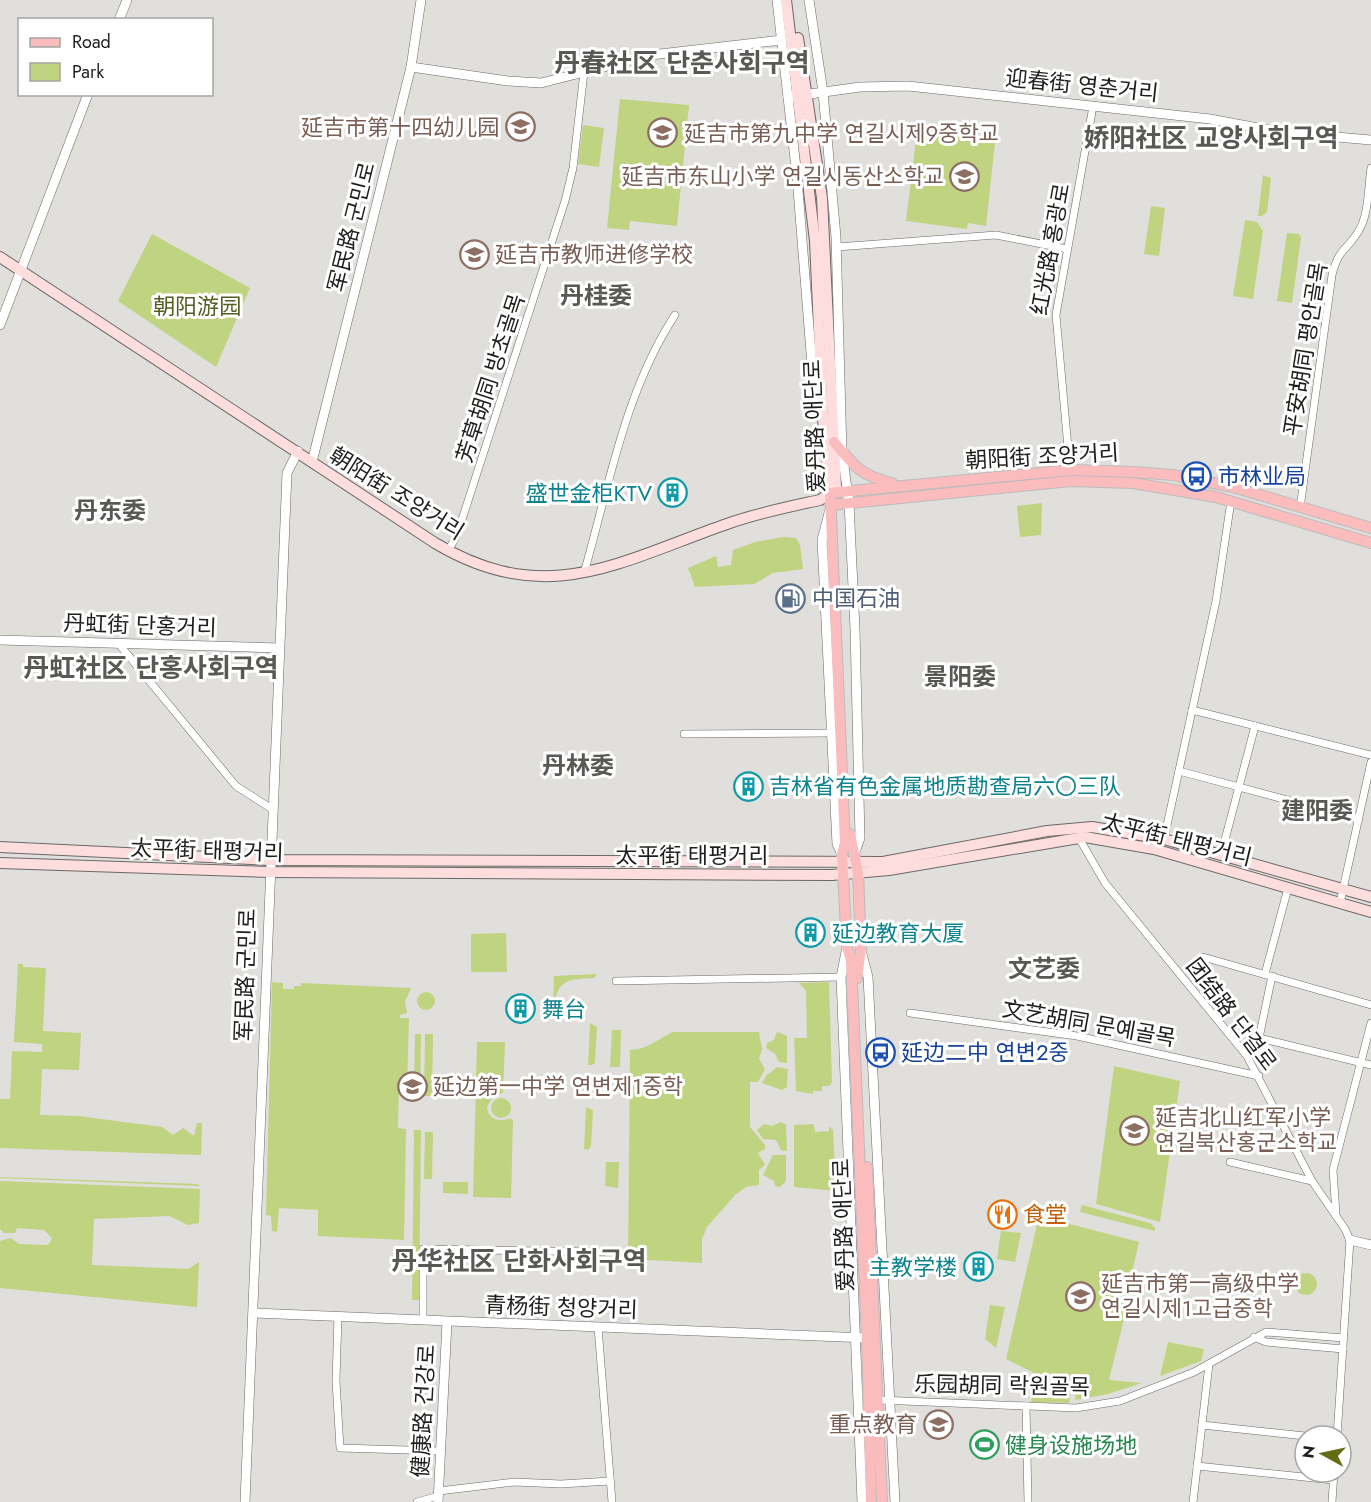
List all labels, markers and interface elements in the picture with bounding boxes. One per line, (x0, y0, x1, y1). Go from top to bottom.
legend (18, 18, 213, 96)
text: Road (72, 29, 111, 55)
district label: 丹春社区 단춘사회구역 (554, 44, 810, 82)
text: Park (72, 59, 104, 85)
street label: 迎春街 영춘거리 (1004, 61, 1160, 109)
place label: 延吉市第十四幼儿园 (301, 111, 499, 143)
school or university icon: 延吉市第十四幼儿园 (504, 111, 536, 143)
school or university icon: 延吉市第九中学 연길시제9중학교 (647, 117, 679, 149)
place label: 延吉市第九中学 연길시제9중학교 (684, 117, 999, 149)
district label: 娇阳社区 교양사회구역 (1083, 119, 1339, 157)
street label: 军民路 군민로 (319, 158, 383, 296)
place label: 延吉市东山小学 연길시동산소학교 (621, 160, 944, 192)
school or university icon: 延吉市东山小学 연길시동산소학교 (949, 160, 981, 192)
street label: 红光路 홍광로 (1023, 181, 1077, 317)
school or university icon: 延吉市教师进修学校 (458, 238, 490, 270)
place label: 延吉市教师进修学校 (495, 238, 693, 270)
street label: 平安胡同 평안골목 (1275, 260, 1335, 438)
district label: 丹桂委 (560, 278, 632, 313)
park label: 朝阳游园 (153, 290, 241, 322)
street label: 芳草胡同 방초골목 (448, 290, 532, 466)
street label: 爱丹路 애단로 (796, 359, 832, 493)
street label: 朝阳街 조양거리 (964, 436, 1120, 476)
street label: 朝阳街 조양거리 (323, 439, 471, 547)
bus stop icon: 市林业局 (1181, 460, 1213, 492)
place label: 市林业局 (1218, 460, 1306, 492)
place label: 盛世金柜KTV (525, 477, 652, 509)
building icon: 盛世金柜KTV (657, 477, 689, 509)
district label: 丹东委 (74, 493, 146, 528)
fuel station icon: 中国石油 (775, 582, 807, 614)
place label: 中国石油 (812, 582, 900, 614)
street label: 丹虹街 단홍거리 (63, 606, 217, 644)
district label: 丹虹社区 단홍사회구역 (23, 649, 279, 687)
district label: 景阳委 (924, 659, 996, 694)
district label: 丹林委 (542, 748, 614, 783)
building icon: 吉林省有色金属地质勘查局六〇三队 (732, 770, 764, 802)
place label: 吉林省有色金属地质勘查局六〇三队 (769, 770, 1121, 802)
district label: 建阳委 (1281, 793, 1353, 828)
street label: 太平街 태평거리 (1099, 805, 1255, 873)
street label: 太平街 태평거리 (130, 831, 284, 869)
street label: 太平街 태평거리 (615, 839, 769, 871)
street label: 军民路 군민로 (227, 908, 263, 1042)
building icon: 延边教育大厦 (795, 917, 827, 949)
place label: 延边教育大厦 (832, 917, 964, 949)
district label: 文艺委 (1008, 951, 1080, 986)
street label: 团结路 단결로 (1179, 951, 1285, 1077)
street label: 文艺胡同 문예골목 (1000, 992, 1178, 1054)
building icon: 舞台 (505, 993, 537, 1025)
place label: 舞台 (542, 993, 586, 1025)
bus stop icon: 延边二中 연변2중 (864, 1036, 896, 1068)
place label: 延边二中 연변2중 (901, 1036, 1069, 1068)
school or university icon: 延边第一中学 연변제1중학 (396, 1070, 428, 1102)
place label: 延边第一中学 연변제1중학 (433, 1070, 683, 1102)
place label: 延吉北山红军小学 연길북산홍군소학교 (1155, 1101, 1337, 1158)
school or university icon: 延吉北山红军小学 연길북산홍군소학교 (1118, 1114, 1150, 1146)
street label: 爱丹路 애단로 (825, 1158, 861, 1292)
restaurant icon: 食堂 (986, 1198, 1018, 1230)
place label: 食堂 (1023, 1198, 1067, 1230)
district label: 丹华社区 단화사회구역 (391, 1242, 647, 1280)
place label: 主教学楼 (869, 1251, 957, 1283)
building icon: 主教学楼 (962, 1251, 994, 1283)
place label: 延吉市第一高级中学 연길시제1고급중학 (1101, 1267, 1299, 1324)
school or university icon: 延吉市第一高级中学 연길시제1고급중학 (1064, 1280, 1096, 1312)
street label: 青杨街 청양거리 (484, 1288, 638, 1326)
street label: 健康路 건강로 (404, 1344, 442, 1478)
street label: 乐园胡同 락원골목 (914, 1367, 1090, 1403)
place label: 重点教育 (829, 1408, 917, 1440)
school or university icon: 重点教育 (922, 1408, 954, 1440)
north arrow (1293, 1424, 1353, 1484)
sports icon: 健身设施场地 (968, 1429, 1000, 1461)
place label: 健身设施场地 (1005, 1429, 1137, 1461)
text: N (1296, 1444, 1321, 1460)

